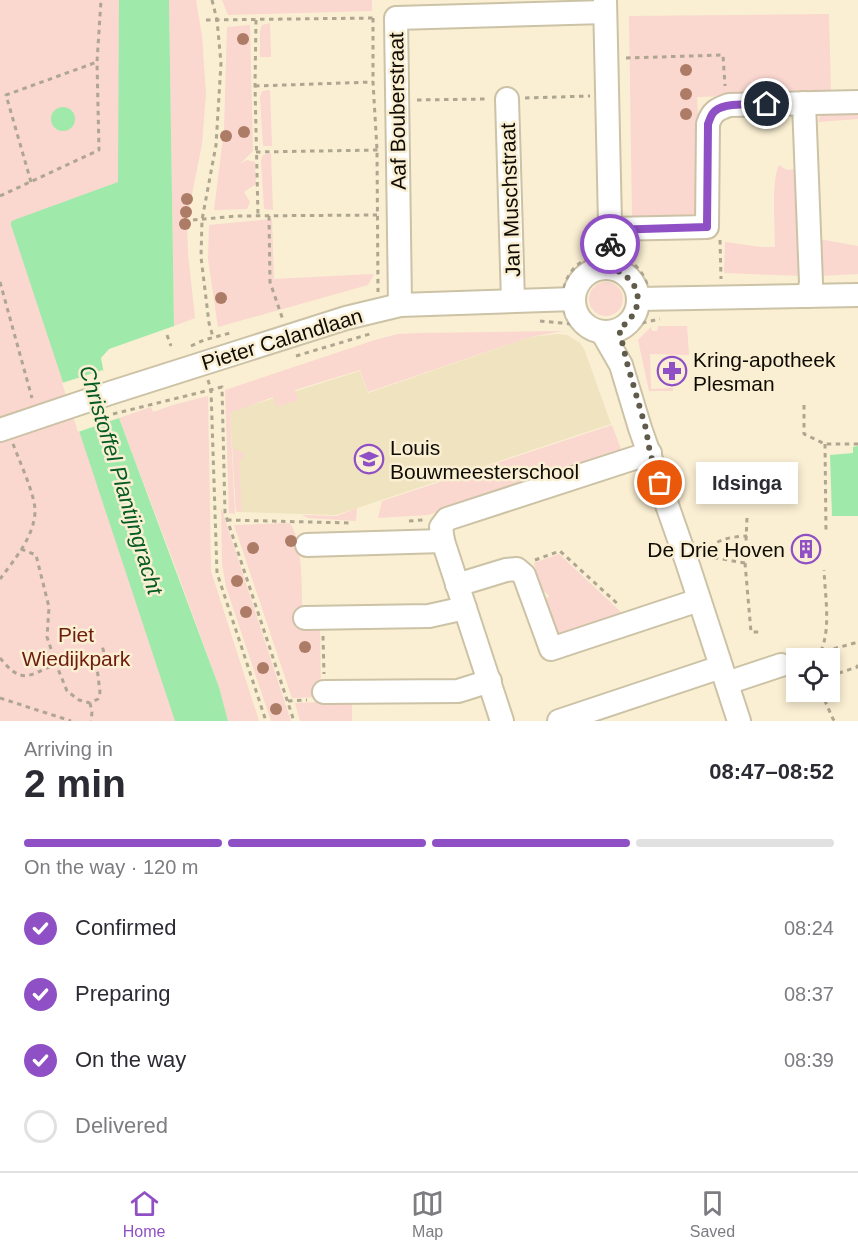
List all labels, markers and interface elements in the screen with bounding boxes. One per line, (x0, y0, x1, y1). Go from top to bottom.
street label: Aaf Bouberstraat (384, 32, 410, 190)
pin (741, 78, 792, 129)
icon: home (750, 87, 783, 120)
street label: Jan Muschstraat (496, 122, 524, 277)
courier (580, 214, 640, 274)
icon: bike (594, 228, 627, 261)
street label: Pieter Calandlaan (199, 304, 365, 374)
place label: Kring-apotheek Plesman (693, 348, 836, 395)
pharmacy icon: Kring-apotheek Plesman (656, 355, 688, 387)
water label: Christoffel Plantijngracht (74, 362, 168, 599)
place label: Louis Bouwmeesterschool (390, 436, 579, 483)
school or university icon: Louis Bouwmeesterschool (353, 443, 385, 475)
pin (634, 457, 685, 508)
callout: Idsinga (696, 462, 798, 504)
icon: bag (643, 466, 676, 499)
text: Idsinga (712, 472, 782, 494)
building icon: De Drie Hoven (790, 533, 822, 565)
place label: De Drie Hoven (647, 538, 785, 561)
park label: Piet Wiedijkpark (22, 623, 131, 670)
map controls (786, 648, 840, 702)
button: locate (786, 648, 840, 702)
text: Arriving in (24, 738, 113, 760)
text: 08:47–08:52 (709, 759, 834, 784)
text: 2 min (24, 762, 126, 805)
text: On the way · 120 m (24, 856, 199, 878)
icon: check (24, 912, 57, 945)
text: Confirmed (75, 915, 176, 940)
text: 08:24 (784, 917, 834, 939)
icon: check (24, 978, 57, 1011)
text: Preparing (75, 981, 170, 1006)
text: 08:37 (784, 983, 834, 1005)
icon: check (24, 1044, 57, 1077)
text: On the way (75, 1047, 186, 1072)
text: 08:39 (784, 1049, 834, 1071)
text: Delivered (75, 1113, 168, 1138)
tab: Home (123, 1187, 166, 1241)
tab: Map (411, 1187, 444, 1241)
tab: Saved (690, 1187, 735, 1241)

